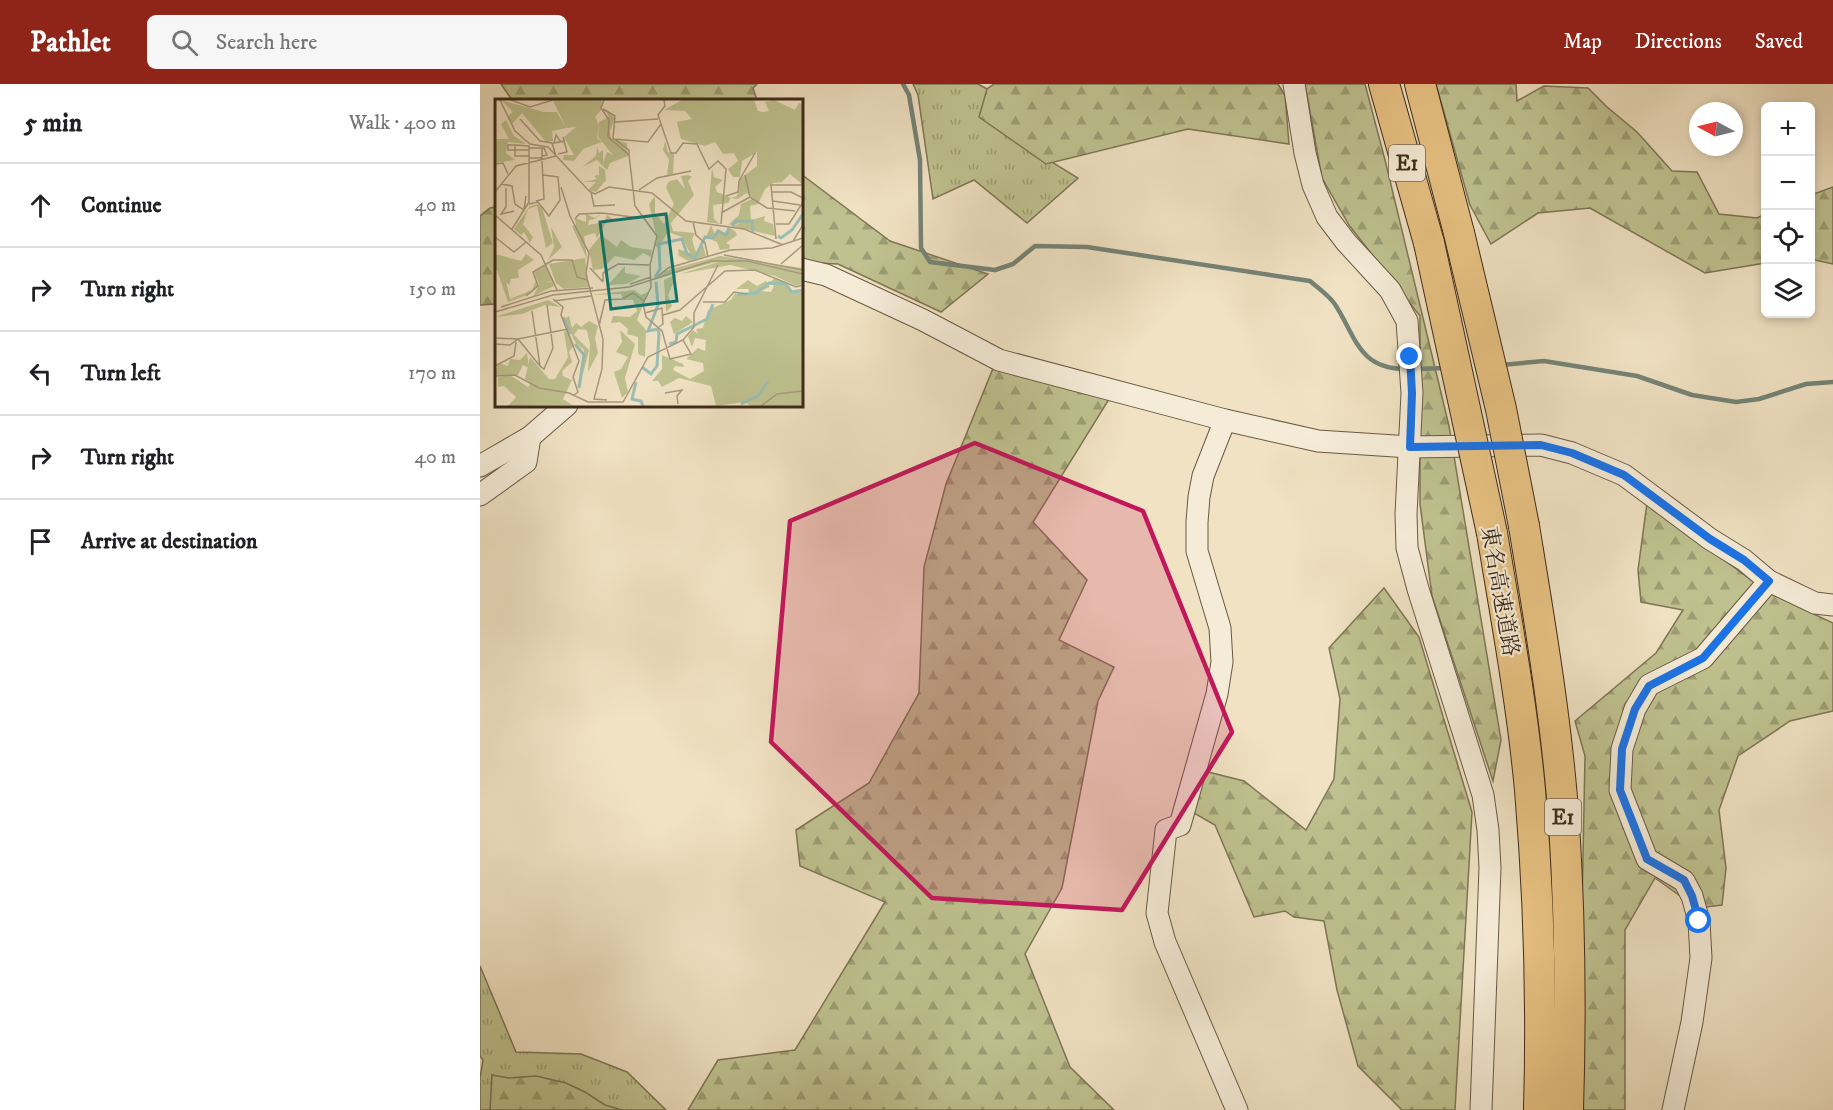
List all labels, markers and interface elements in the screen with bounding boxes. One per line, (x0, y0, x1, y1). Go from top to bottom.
search box (147, 15, 567, 69)
text: Pathlet (30, 25, 111, 60)
icon: search (168, 26, 201, 59)
text: Search here (216, 29, 317, 56)
text: Map (1563, 29, 1602, 55)
text: Directions (1635, 29, 1722, 55)
text: Saved (1755, 29, 1803, 55)
inset map (495, 99, 802, 406)
north arrow (1689, 102, 1743, 156)
map controls (1761, 102, 1815, 318)
button: + (1761, 102, 1815, 156)
text: 5 min (24, 107, 82, 140)
text: Walk · 400 m (349, 111, 456, 136)
road number: E1 (1389, 145, 1425, 181)
button: − (1761, 156, 1815, 210)
icon: ahead (24, 189, 57, 222)
text: Continue (81, 192, 162, 219)
text: 40 m (414, 193, 456, 218)
button: locate (1761, 210, 1815, 264)
button: layers (1761, 264, 1815, 318)
icon: right (24, 273, 57, 306)
text: Turn right (81, 276, 174, 303)
text: 150 m (409, 277, 456, 302)
route end (1396, 343, 1422, 369)
icon: left (24, 357, 57, 390)
text: Turn left (81, 360, 161, 387)
text: 170 m (408, 361, 456, 386)
icon: right (24, 441, 57, 474)
text: Turn right (81, 444, 174, 471)
text: 40 m (414, 445, 456, 470)
street label: 東名高速道路 (1475, 524, 1524, 659)
icon: arrive (24, 525, 57, 558)
text: Arrive at destination (81, 528, 258, 555)
road number: E1 (1545, 799, 1581, 835)
route start (1685, 907, 1711, 933)

